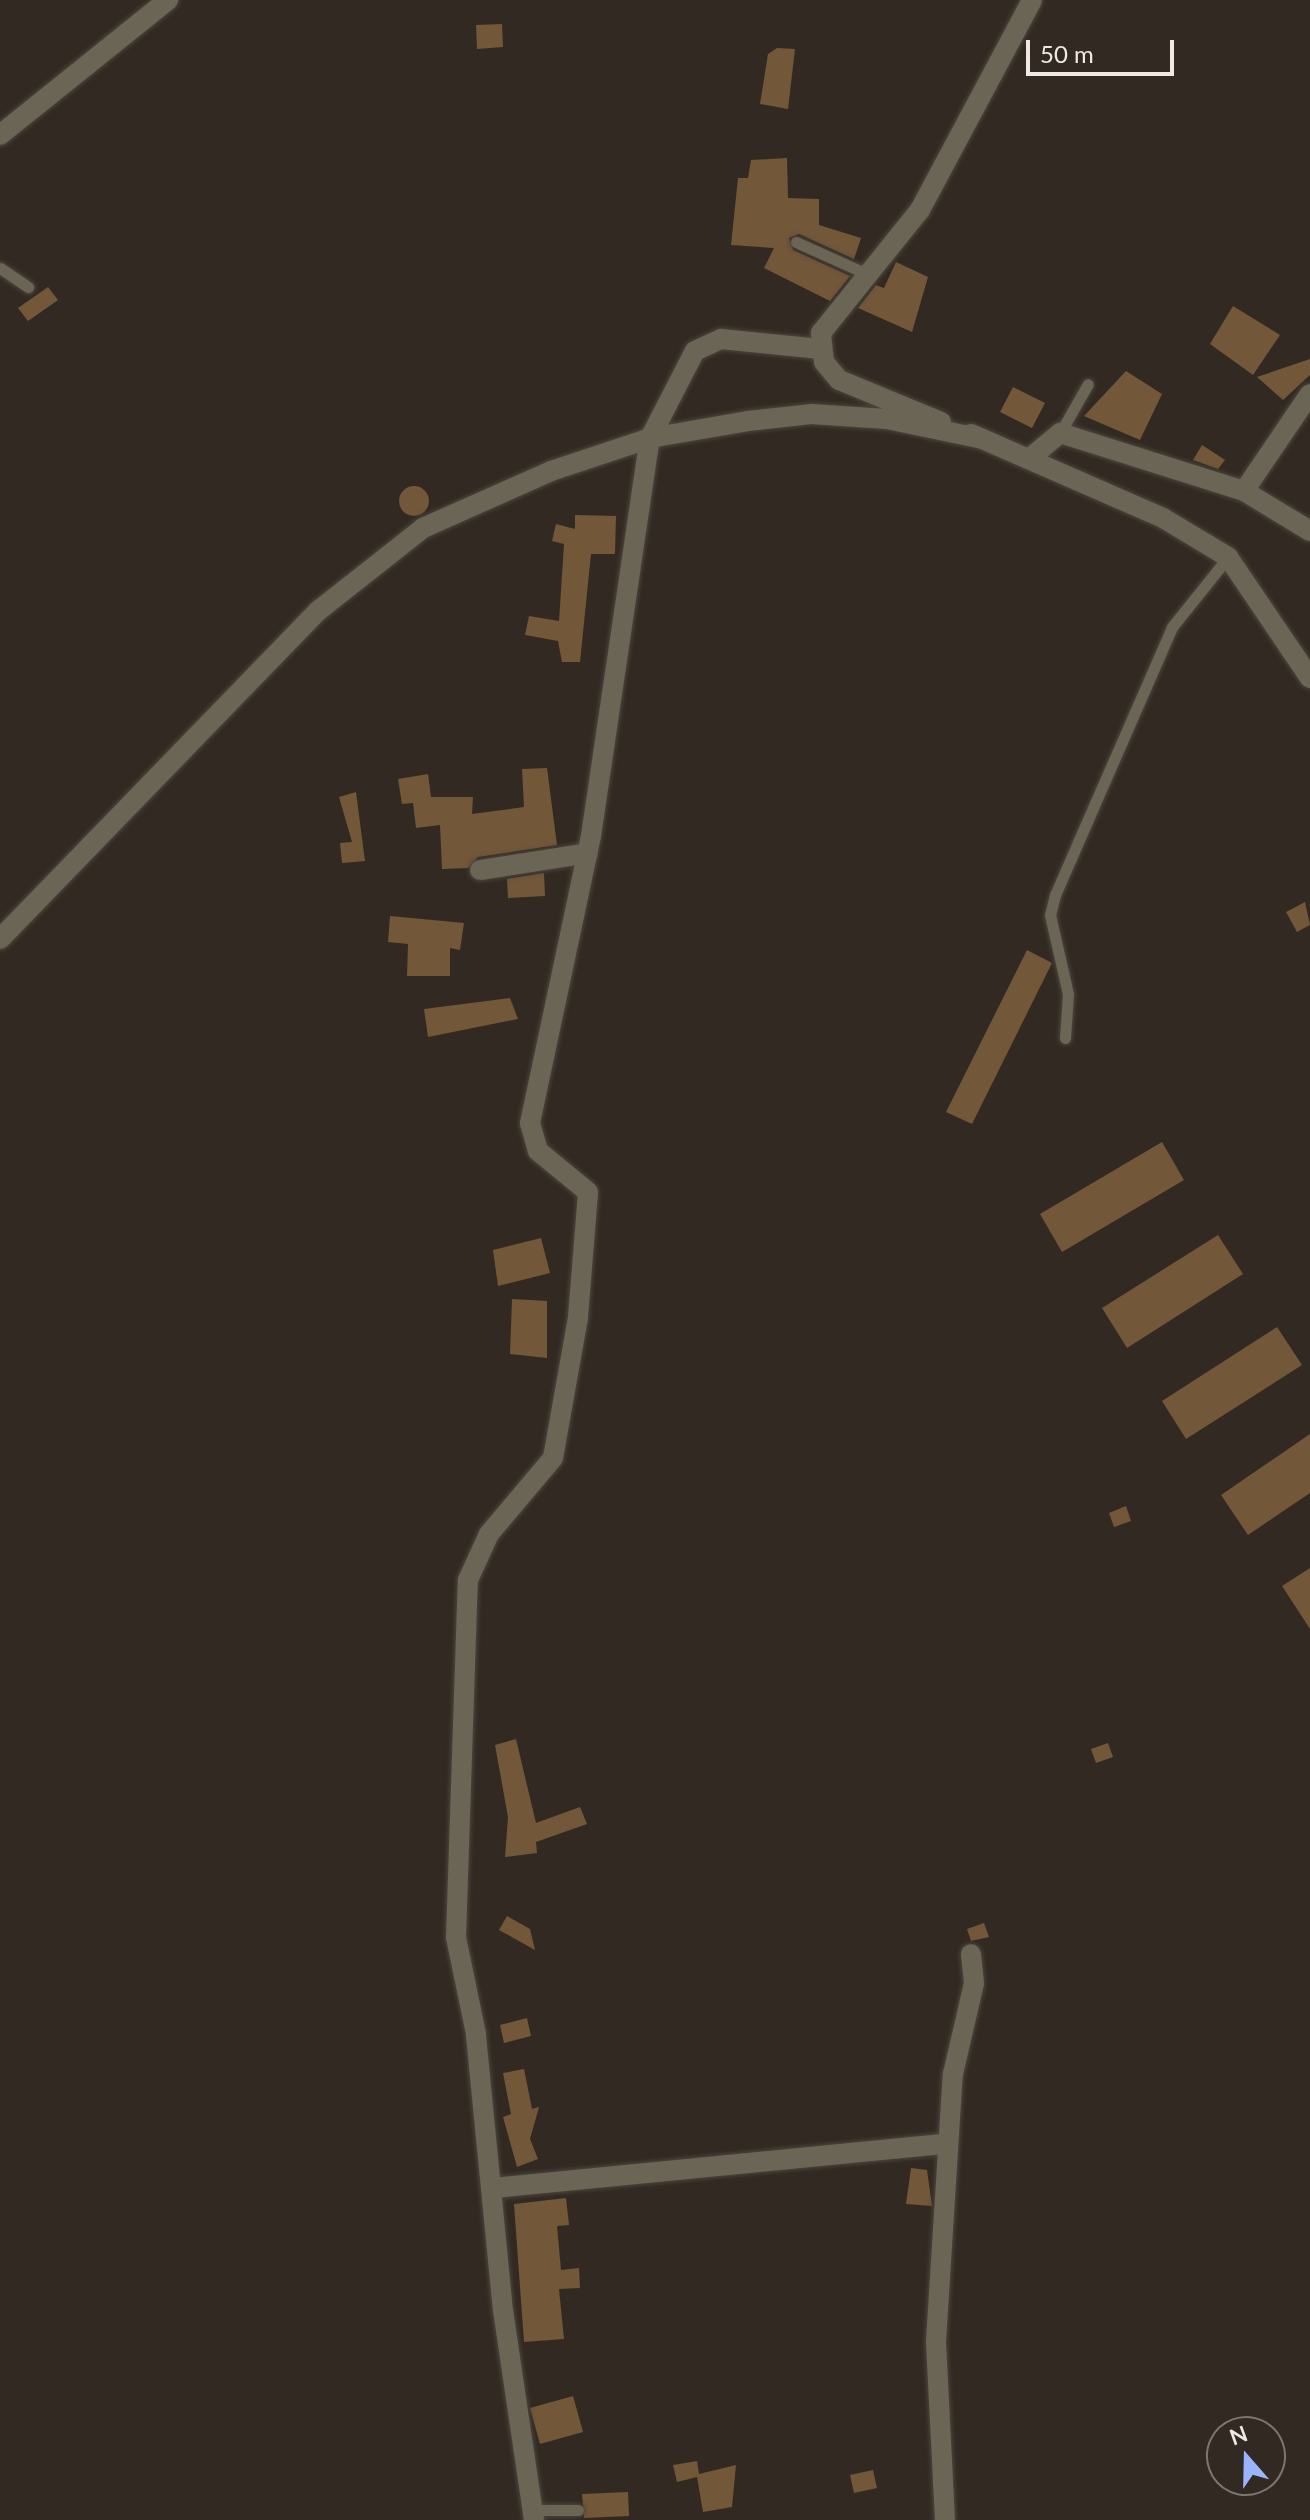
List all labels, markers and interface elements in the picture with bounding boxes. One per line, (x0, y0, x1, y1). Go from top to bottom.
scale bar (1030, 24, 1178, 74)
text: 50 m (1040, 39, 1094, 68)
north arrow (1206, 2416, 1286, 2496)
text: N (1226, 2419, 1251, 2450)

